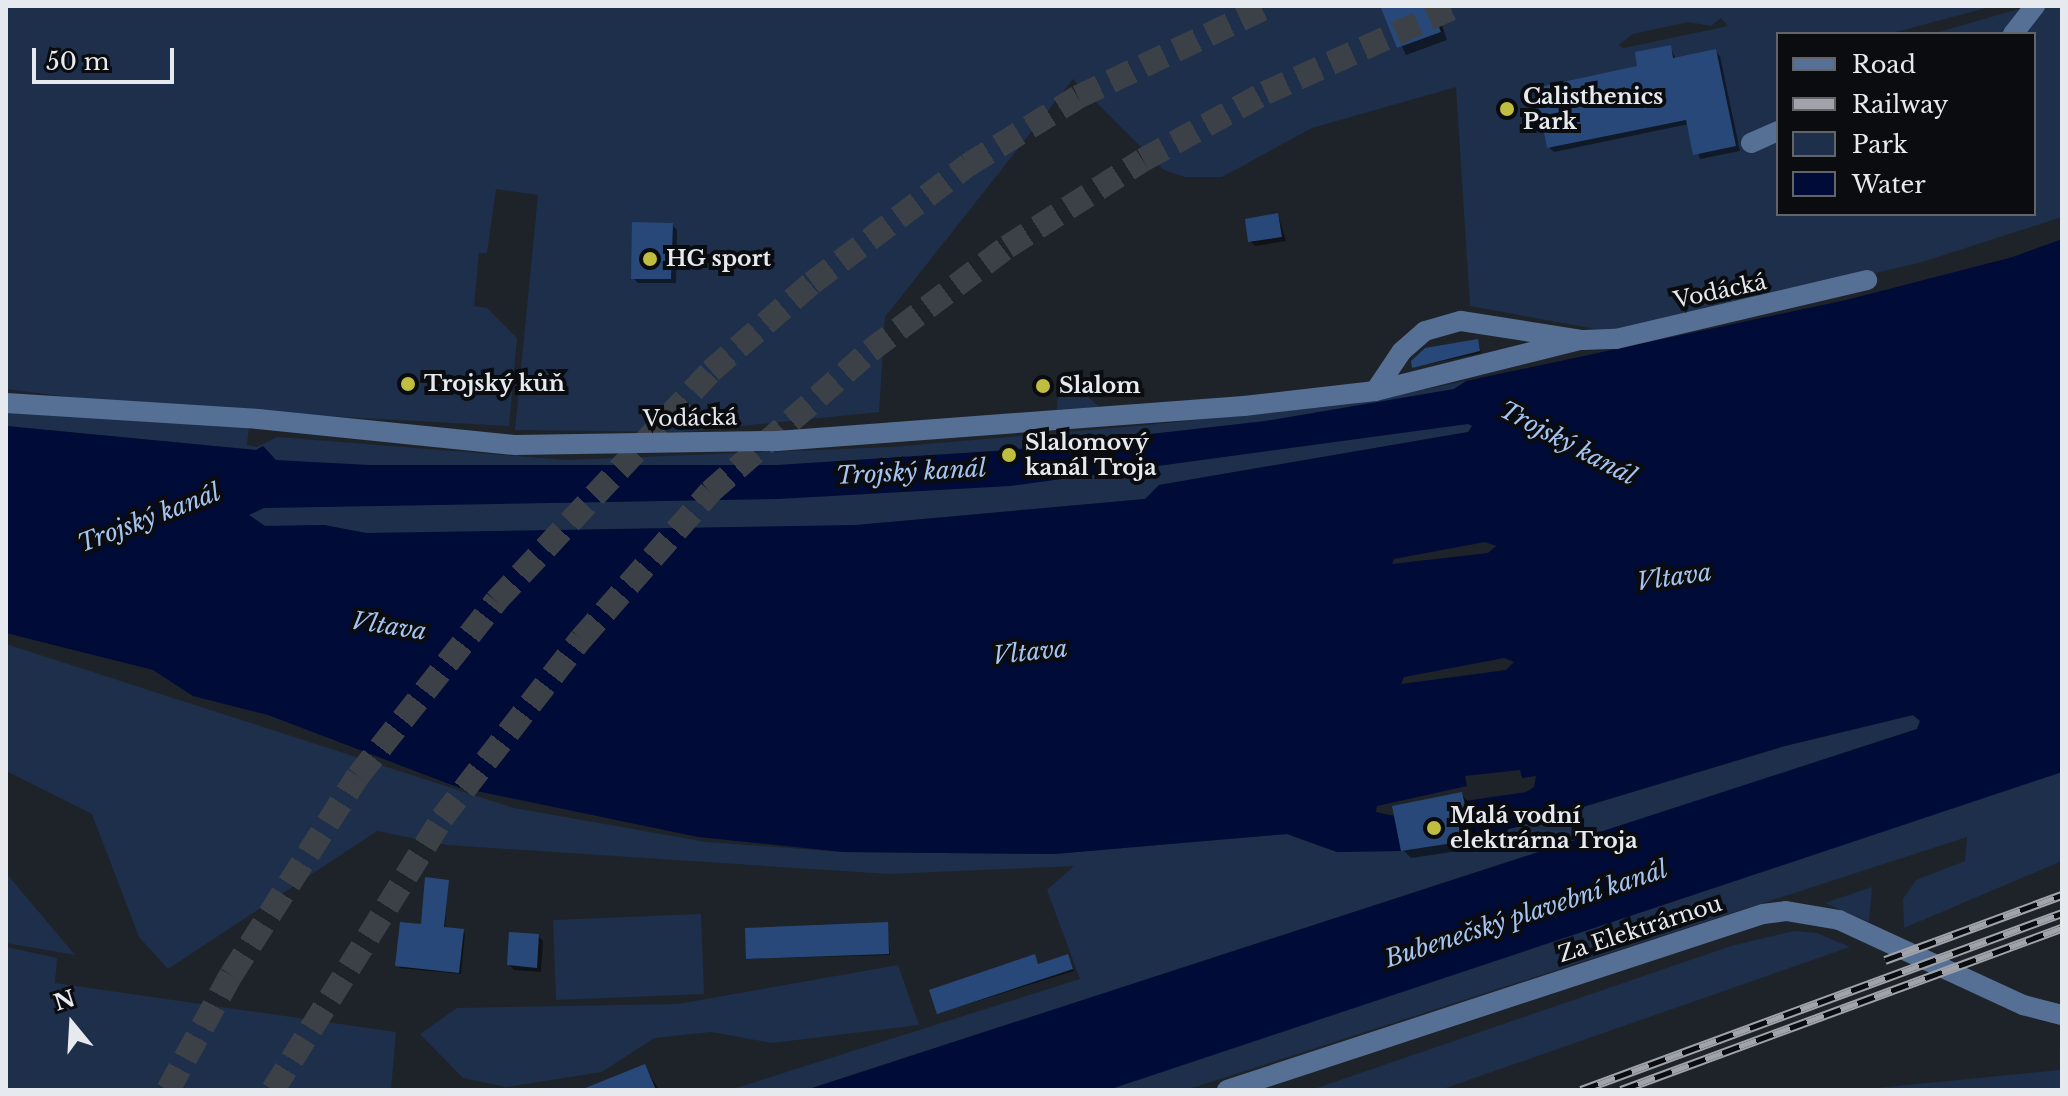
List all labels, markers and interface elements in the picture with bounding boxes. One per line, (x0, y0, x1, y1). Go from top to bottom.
scale bar (36, 32, 178, 82)
legend (1776, 32, 2036, 216)
text: 50 m (46, 47, 109, 76)
text: Road (1852, 50, 1916, 79)
place label: Calisthenics Park (1523, 83, 1663, 134)
text: Railway (1852, 90, 1948, 119)
marker: Calisthenics Park (1498, 100, 1516, 118)
text: Park (1852, 130, 1908, 159)
text: Water (1852, 170, 1926, 199)
place label: HG sport (666, 246, 771, 272)
marker: HG sport (641, 250, 659, 268)
street label: Vodácká (1671, 268, 1769, 314)
place label: Trojský kůň (424, 371, 565, 397)
place label: Slalom (1059, 373, 1141, 399)
marker: Trojský kůň (399, 375, 417, 393)
marker: Slalom (1034, 377, 1052, 395)
water label: Trojský kanál (1495, 395, 1641, 491)
street label: Vodácká (643, 404, 737, 432)
place label: Slalomový kanál Troja (1025, 429, 1157, 480)
marker: Slalomový kanál Troja (1000, 446, 1018, 464)
water label: Trojský kanál (835, 454, 987, 490)
water label: Trojský kanál (74, 478, 224, 558)
water label: Vltava (1635, 557, 1713, 597)
water label: Vltava (350, 606, 428, 646)
water label: Vltava (991, 634, 1069, 670)
place label: Malá vodní elektrárna Troja (1450, 802, 1638, 854)
marker: Malá vodní elektrárna Troja (1425, 819, 1443, 837)
water label: Bubenečský plavební kanál (1381, 855, 1671, 973)
street label: Za Elektrárnou (1555, 890, 1725, 968)
north arrow (32, 984, 112, 1064)
text: N (50, 985, 78, 1017)

